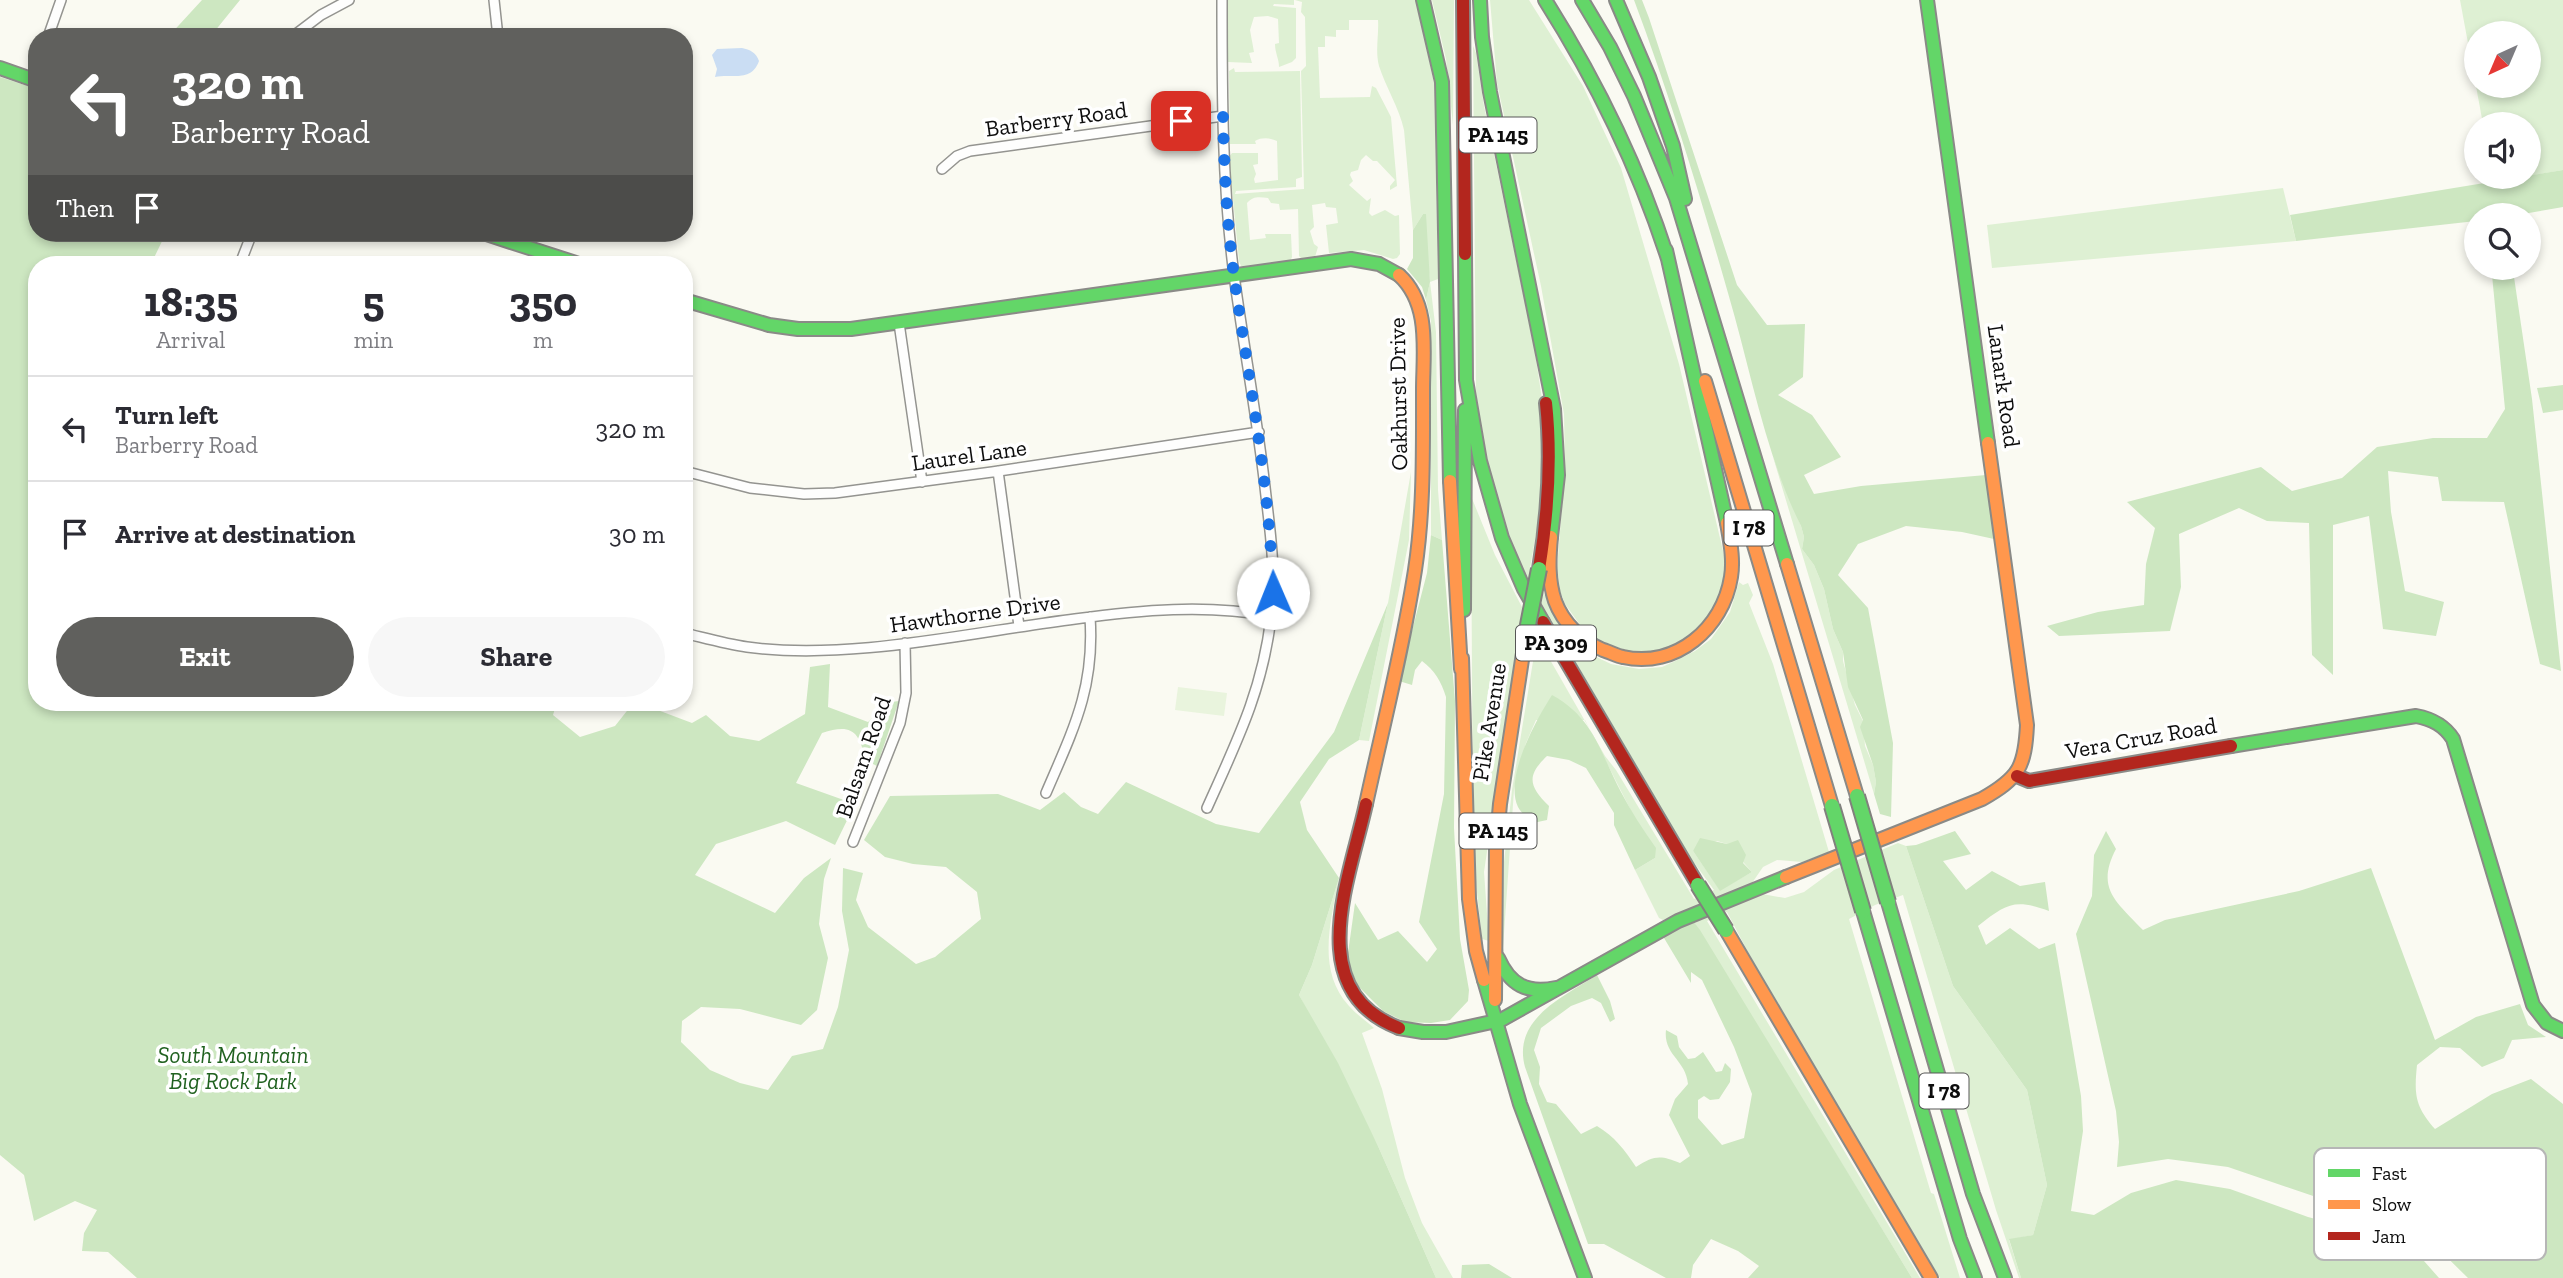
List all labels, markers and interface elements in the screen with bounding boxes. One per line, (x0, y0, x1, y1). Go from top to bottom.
north arrow (2464, 21, 2541, 98)
map controls (2464, 21, 2541, 280)
text: 320 m (171, 53, 304, 112)
icon: left (56, 56, 147, 147)
pin (1151, 91, 1211, 151)
street label: Barberry Road (983, 95, 1129, 143)
icon: arrive (1162, 102, 1200, 140)
button: sound (2464, 112, 2541, 189)
text: Barberry Road (171, 113, 370, 151)
road number: PA 145 (1460, 118, 1536, 152)
icon: arrive (128, 189, 166, 227)
text: Then (56, 192, 114, 224)
button: search (2464, 203, 2541, 280)
text: 18:35 (144, 276, 238, 327)
text: 5 (362, 276, 384, 327)
text: 350 (509, 276, 577, 327)
street label: Oakhurst Drive (1383, 317, 1413, 471)
street label: Lanark Road (1982, 323, 2027, 450)
text: Arrival (156, 326, 225, 354)
text: min (354, 326, 393, 354)
text: m (533, 326, 553, 354)
text: Turn left (115, 399, 218, 431)
icon: left (56, 410, 94, 448)
text: 320 m (596, 413, 665, 445)
text: Barberry Road (115, 431, 258, 459)
street label: Laurel Lane (910, 433, 1028, 477)
road number: I 78 (1724, 510, 1774, 546)
icon: arrive (56, 515, 94, 553)
text: Arrive at destination (115, 518, 355, 550)
text: 30 m (609, 518, 665, 550)
position arrow (1236, 556, 1310, 630)
street label: Hawthorne Drive (888, 587, 1062, 639)
button: Exit (56, 617, 354, 697)
button: Share (368, 617, 665, 697)
road number: PA 309 (1516, 626, 1596, 660)
street label: Pike Avenue (1466, 661, 1512, 783)
street label: Balsam Road (829, 692, 897, 822)
street label: Vera Cruz Road (2062, 711, 2219, 765)
road number: PA 145 (1460, 814, 1536, 848)
park label: South Mountain Big Rock Park (157, 1041, 309, 1095)
road number: I 78 (1920, 1074, 1968, 1108)
legend (2314, 1148, 2546, 1260)
text: Fast (2372, 1162, 2407, 1185)
text: Slow (2372, 1193, 2412, 1216)
text: Jam (2372, 1225, 2406, 1248)

